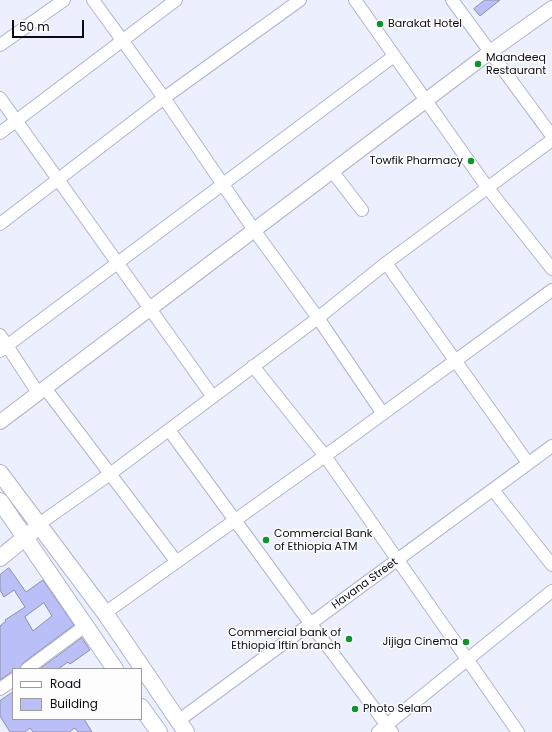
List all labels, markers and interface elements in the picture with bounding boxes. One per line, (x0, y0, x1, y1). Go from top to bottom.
scale bar (14, 12, 86, 38)
place label: Barakat Hotel (388, 17, 462, 31)
text: 50 m (19, 18, 50, 35)
marker: Barakat Hotel (375, 19, 385, 29)
place label: Maandeeq Restaurant (486, 51, 546, 77)
marker: Maandeeq Restaurant (473, 59, 483, 69)
place label: Towfik Pharmacy (369, 154, 463, 168)
marker: Towfik Pharmacy (466, 156, 476, 166)
place label: Commercial Bank of Ethiopia ATM (274, 527, 372, 553)
marker: Commercial Bank of Ethiopia ATM (261, 535, 271, 545)
street label: Havana Street (329, 556, 401, 612)
place label: Commercial bank of Ethiopia Iftin branch (228, 626, 341, 652)
marker: Commercial bank of Ethiopia Iftin branch (344, 634, 354, 644)
place label: Jijiga Cinema (382, 635, 458, 649)
marker: Jijiga Cinema (461, 637, 471, 647)
legend (12, 668, 142, 720)
text: Road (50, 675, 81, 692)
text: Building (50, 695, 98, 712)
place label: Photo Selam (363, 702, 432, 716)
marker: Photo Selam (350, 704, 360, 714)

